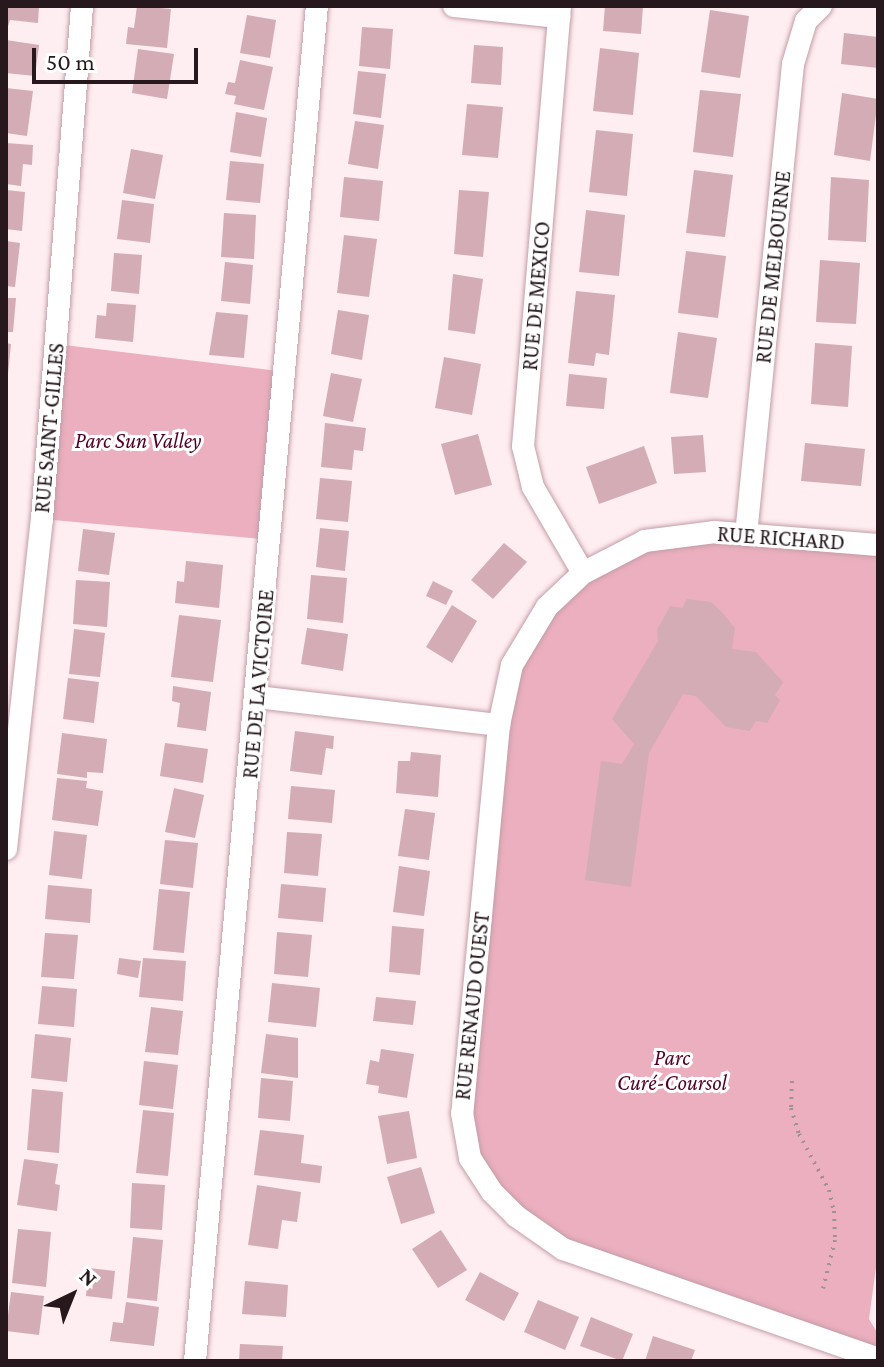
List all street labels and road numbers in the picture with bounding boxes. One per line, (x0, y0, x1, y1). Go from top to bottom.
street label: RUE DE MELBOURNE (750, 169, 796, 365)
street label: RUE DE MEXICO (516, 220, 556, 372)
street label: RUE SAINT-GILLES (28, 342, 70, 514)
street label: RUE RICHARD (716, 520, 846, 556)
street label: RUE DE LA VICTOIRE (237, 588, 279, 780)
street label: RUE RENAUD OUEST (449, 911, 495, 1101)

